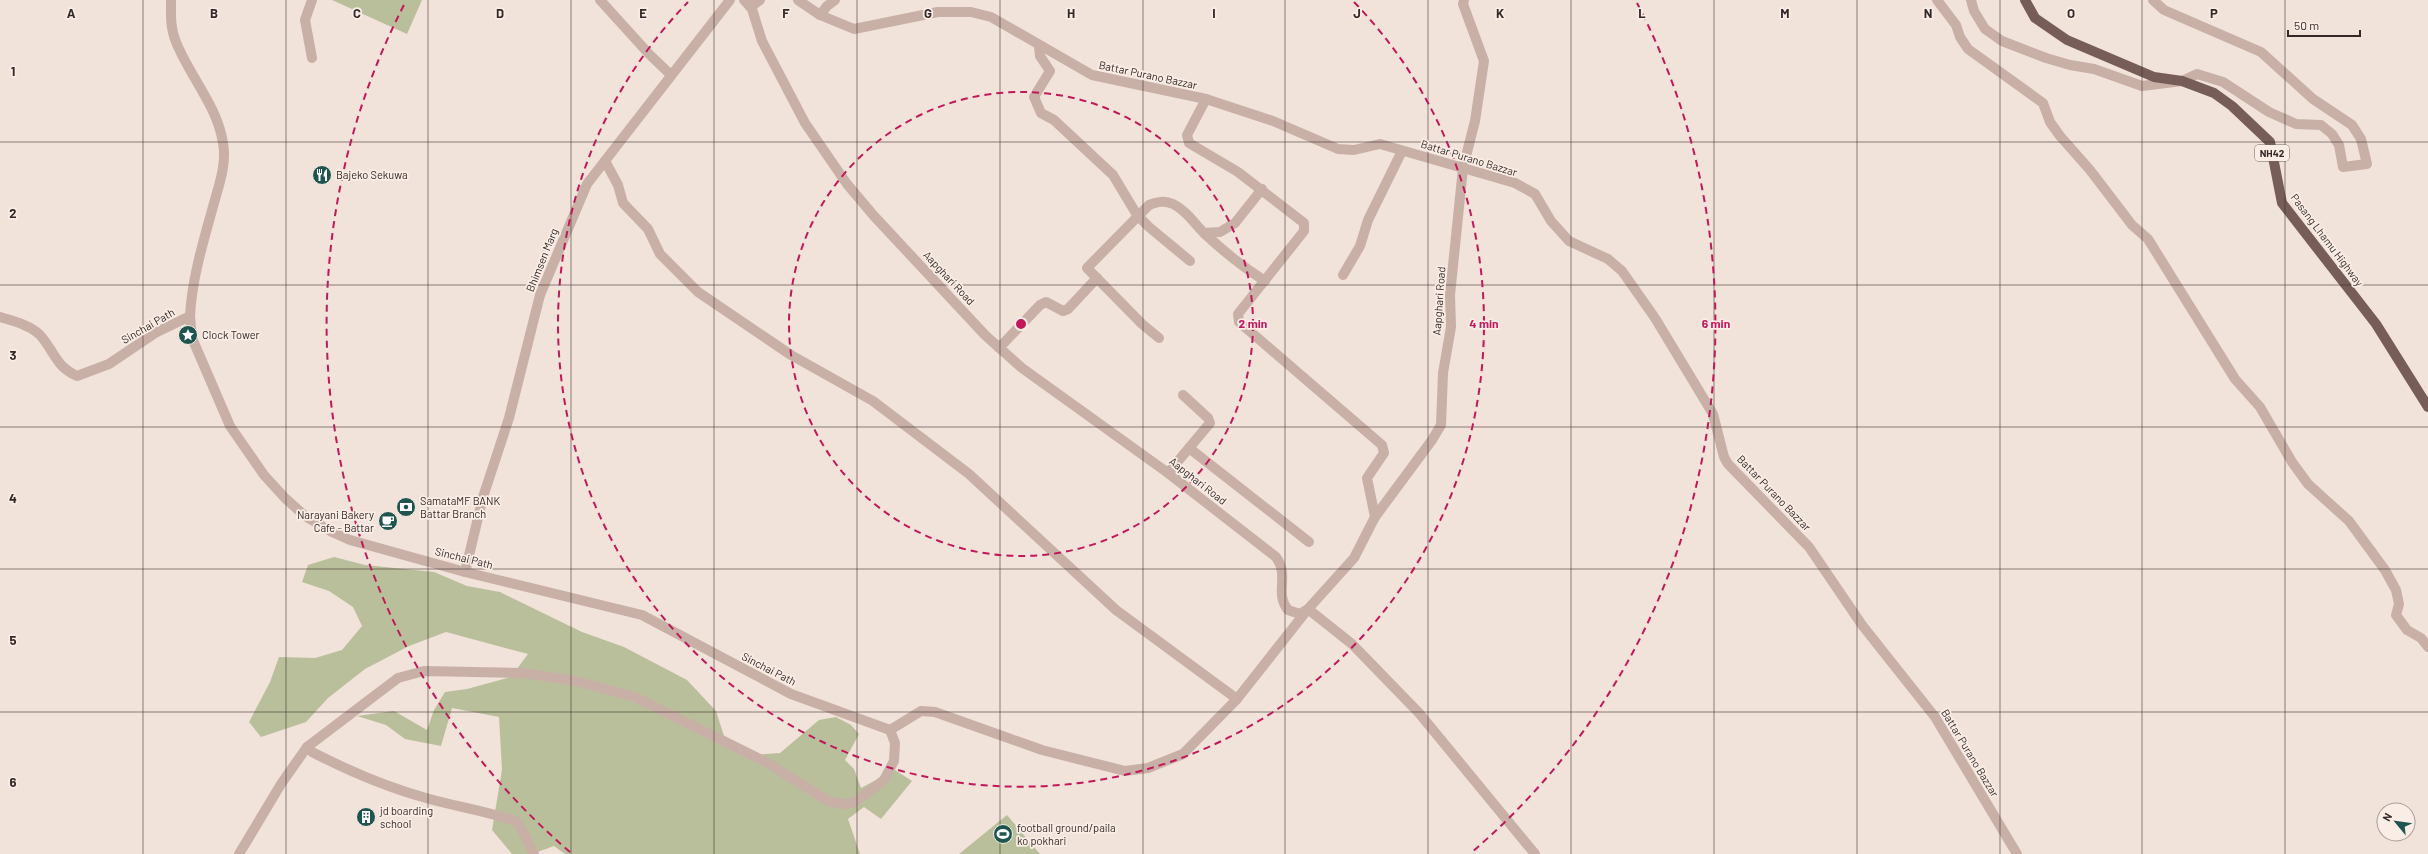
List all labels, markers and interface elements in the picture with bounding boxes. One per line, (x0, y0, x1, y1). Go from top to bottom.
text: A (67, 5, 76, 21)
text: B (210, 5, 218, 21)
text: C (353, 5, 361, 21)
text: D (496, 5, 504, 21)
text: E (639, 5, 647, 21)
text: F (782, 5, 790, 21)
text: G (924, 5, 932, 21)
text: H (1067, 5, 1075, 21)
text: I (1212, 5, 1216, 21)
text: J (1353, 5, 1361, 21)
text: K (1496, 5, 1504, 21)
text: L (1638, 5, 1646, 21)
text: M (1780, 5, 1790, 21)
text: N (1924, 5, 1932, 21)
text: O (2067, 5, 2075, 21)
text: P (2210, 5, 2218, 21)
scale bar (2288, 12, 2360, 38)
text: 50 m (2294, 18, 2319, 32)
street label: Battar Purano Bazzar (1098, 58, 1198, 91)
text: 1 (11, 63, 15, 79)
street label: Battar Purano Bazzar (1419, 137, 1519, 178)
road number: NH42 (2255, 145, 2289, 161)
restaurant icon: Bajeko Sekuwa (311, 164, 333, 186)
place label: Bajeko Sekuwa (336, 168, 408, 181)
street label: Pasang Lhamu Highway (2288, 191, 2366, 288)
text: 2 (9, 205, 17, 221)
street label: Bhimsen Marg (523, 226, 560, 293)
street label: Aapghari Road (921, 248, 978, 307)
street label: Aapghari Road (1430, 266, 1447, 336)
street label: Sinchai Path (119, 305, 177, 346)
text: 2 min (1239, 316, 1267, 330)
text: 4 min (1469, 316, 1499, 330)
text: 6 min (1702, 316, 1730, 330)
centre of rings (1014, 317, 1028, 331)
place icon: Clock Tower (177, 324, 199, 346)
place label: Clock Tower (202, 328, 260, 341)
text: 3 (9, 347, 17, 363)
street label: Battar Purano Bazzar (1735, 452, 1814, 533)
street label: Aapghari Road (1167, 454, 1230, 507)
text: 4 (9, 490, 17, 506)
place label: SamataMF BANK Battar Branch (420, 494, 500, 520)
bank icon: SamataMF BANK Battar Branch (395, 496, 417, 518)
place label: Narayani Bakery Cafe - Battar (297, 508, 374, 534)
cafe icon: Narayani Bakery Cafe - Battar (377, 510, 399, 532)
street label: Sinchai Path (434, 544, 495, 571)
text: 5 (9, 632, 17, 648)
street label: Sinchai Path (740, 649, 799, 688)
street label: Battar Purano Bazzar (1939, 706, 2002, 799)
text: 6 (10, 774, 17, 790)
north arrow (2376, 802, 2416, 842)
place label: jd boarding school (379, 804, 433, 830)
building icon: jd boarding school (355, 806, 377, 828)
text: N (2379, 811, 2394, 823)
place label: football ground/paila ko pokhari (1017, 821, 1116, 847)
sports icon: football ground/paila ko pokhari (992, 823, 1014, 845)

